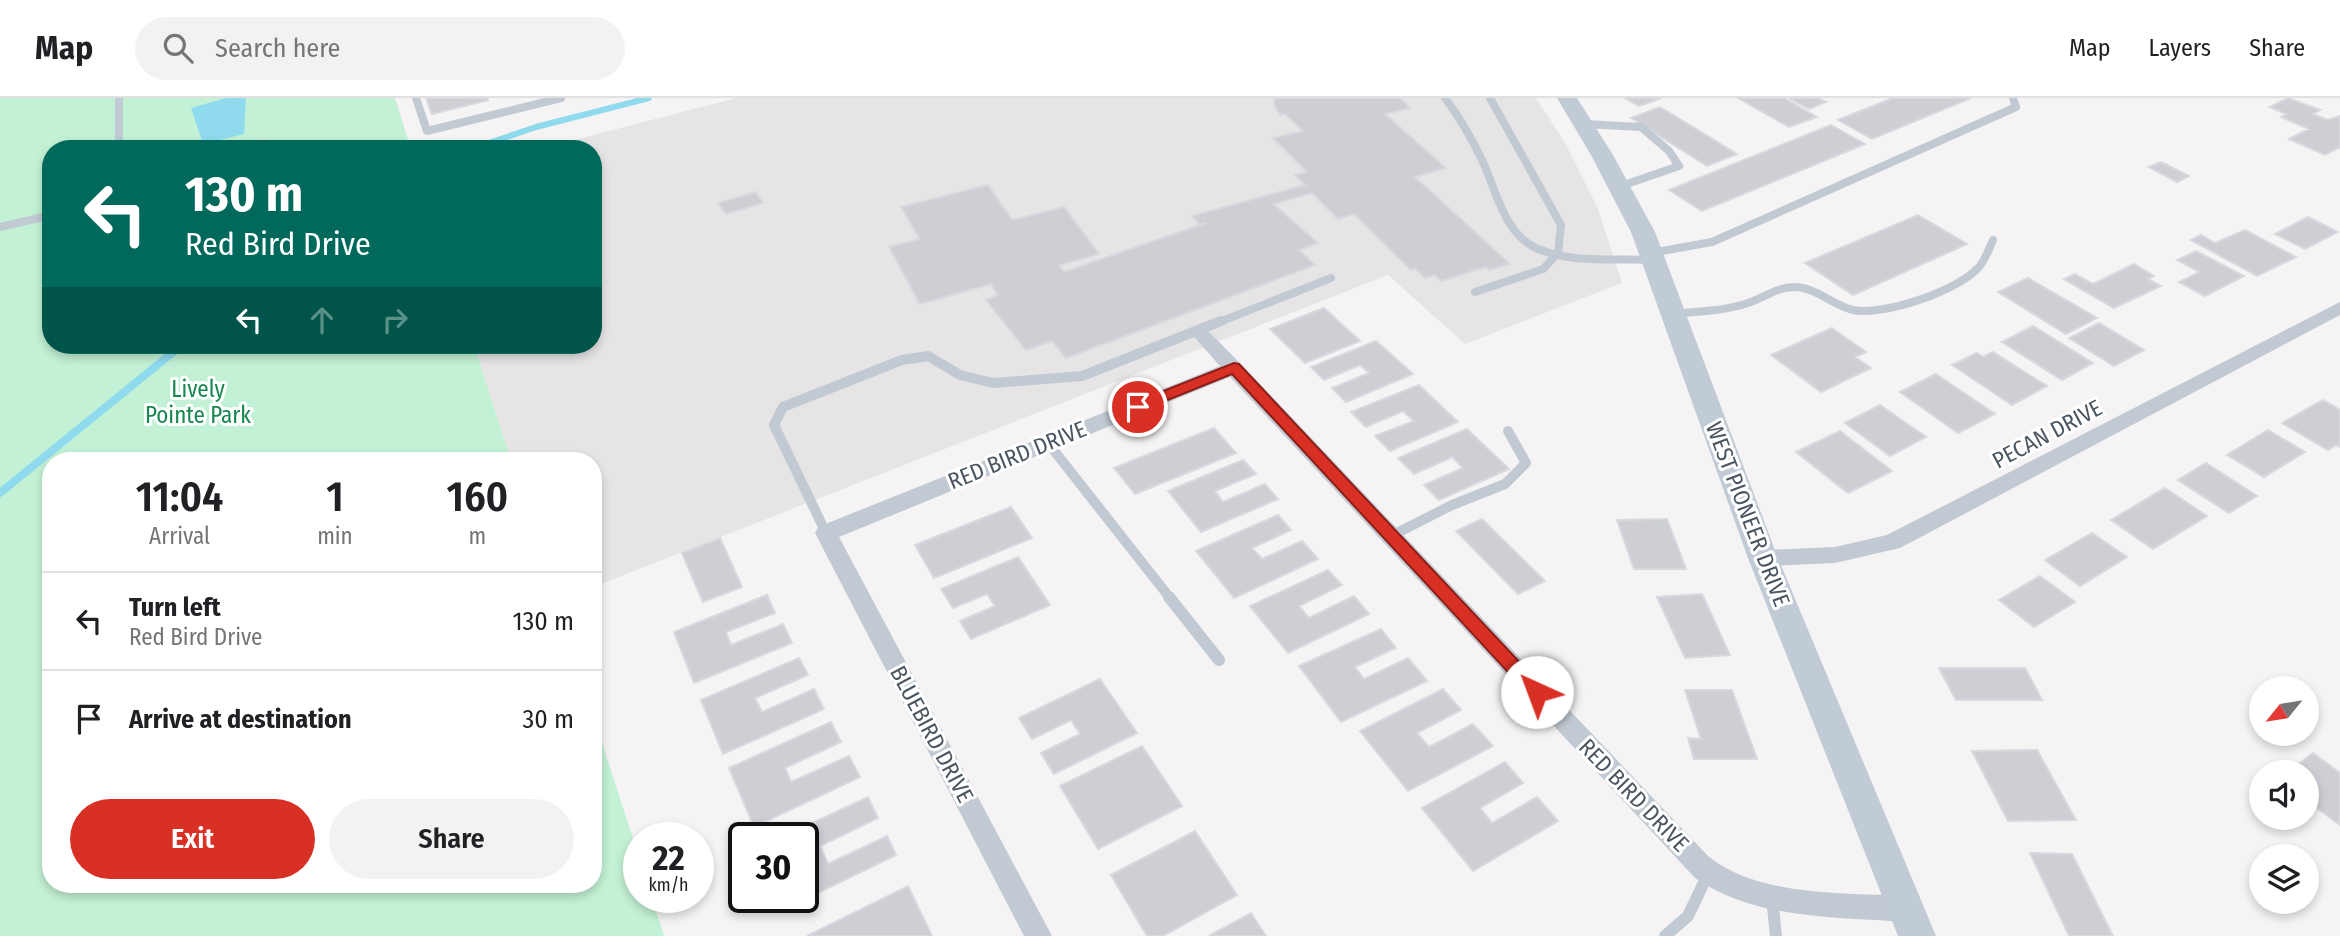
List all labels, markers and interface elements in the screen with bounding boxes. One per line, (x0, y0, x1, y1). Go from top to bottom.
search box (135, 17, 625, 80)
text: Map (35, 28, 93, 68)
icon: search (159, 29, 197, 67)
text: Search here (215, 33, 340, 64)
text: Map (2069, 34, 2111, 62)
text: Layers (2149, 34, 2211, 62)
text: Share (2249, 34, 2305, 62)
text: 130 m (185, 165, 303, 224)
icon: left (70, 168, 161, 259)
text: Red Bird Drive (185, 225, 371, 263)
icon: left (230, 301, 268, 339)
icon: ahead (303, 301, 341, 339)
icon: right (376, 301, 414, 339)
park label: Lively Pointe Park (145, 375, 251, 429)
pin (1108, 377, 1168, 437)
icon: arrive (1119, 388, 1157, 426)
street label: PECAN DRIVE (1987, 393, 2107, 475)
street label: RED BIRD DRIVE (944, 415, 1090, 495)
street label: WEST PIONEER DRIVE (1700, 418, 1796, 610)
text: 11:04 (136, 472, 223, 522)
text: 1 (326, 472, 344, 522)
text: 160 (446, 472, 508, 522)
text: Arrival (149, 522, 210, 550)
text: min (317, 522, 353, 550)
text: m (469, 522, 486, 550)
text: Turn left (129, 592, 221, 623)
icon: left (70, 602, 108, 640)
text: 130 m (512, 606, 574, 637)
text: Red Bird Drive (129, 623, 262, 651)
position arrow (1500, 655, 1574, 729)
street label: BLUEBIRD DRIVE (884, 661, 980, 807)
north arrow (2249, 676, 2319, 746)
map controls (2249, 676, 2319, 914)
icon: arrive (70, 700, 108, 738)
text: Arrive at destination (129, 704, 352, 735)
text: 30 m (523, 704, 574, 735)
street label: RED BIRD DRIVE (1573, 733, 1695, 857)
button: sound (2249, 760, 2319, 830)
button: Exit (70, 799, 315, 879)
button: Share (329, 799, 574, 879)
speed limit sign: 30 (728, 822, 819, 913)
text: 22 (652, 837, 685, 879)
button: layers (2249, 844, 2319, 914)
text: km/h (648, 874, 689, 896)

